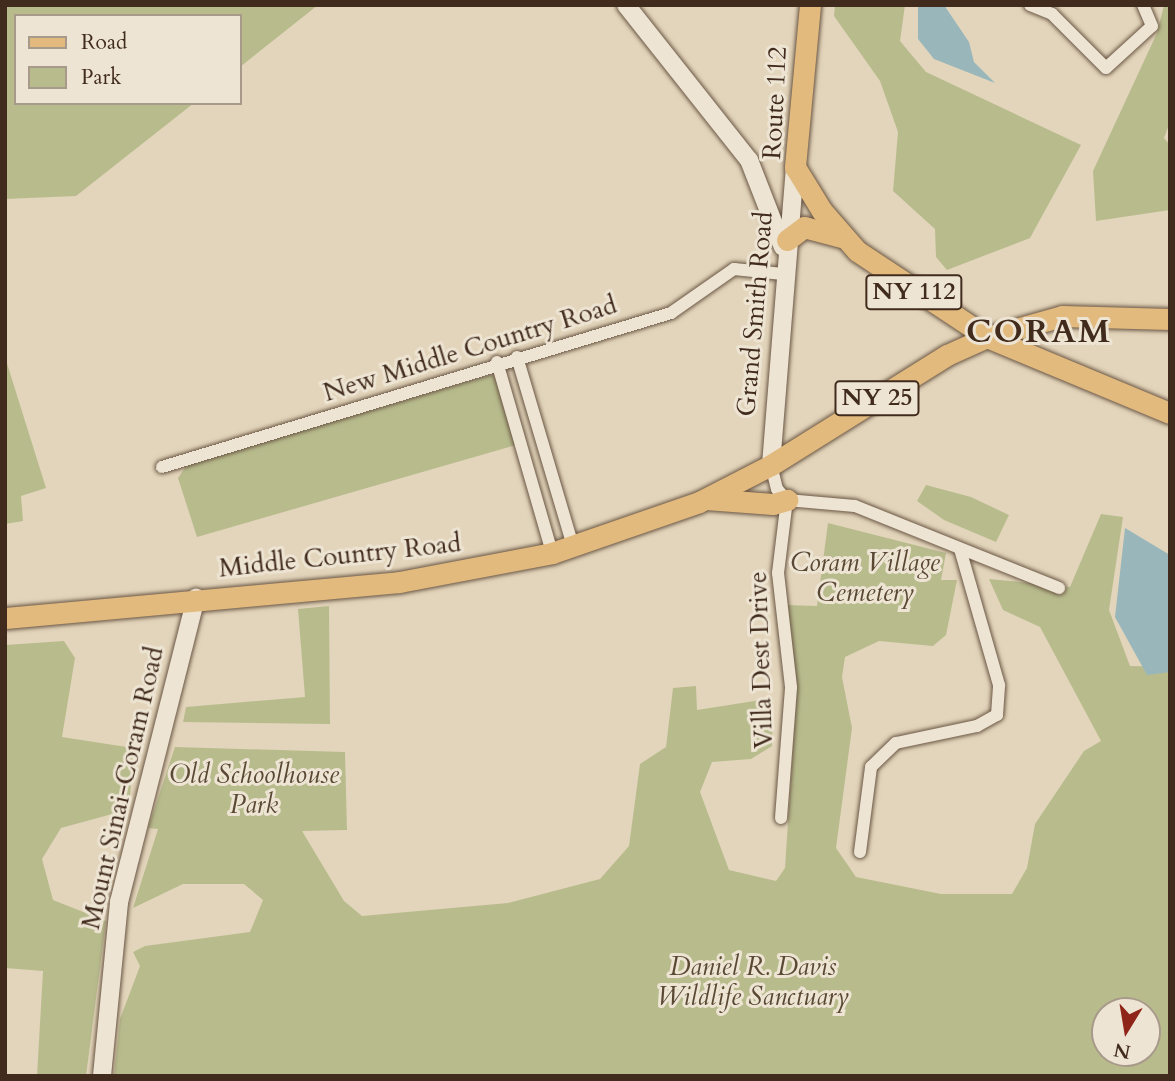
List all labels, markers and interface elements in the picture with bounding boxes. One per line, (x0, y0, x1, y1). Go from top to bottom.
legend (14, 14, 242, 105)
text: Road (81, 28, 127, 57)
street label: Route 112 (756, 46, 794, 160)
text: Park (81, 63, 121, 92)
street label: Grand Smith Road (730, 210, 780, 418)
road number: NY 112 (865, 272, 963, 312)
street label: New Middle Country Road (319, 289, 621, 409)
district label: CORAM (967, 312, 1111, 352)
road number: NY 25 (833, 377, 921, 418)
street label: Middle Country Road (217, 528, 463, 584)
park label: Coram Village Cemetery (790, 547, 940, 608)
street label: Villa Dest Drive (742, 571, 780, 749)
street label: Mount Sinai-Coram Road (75, 644, 171, 932)
park label: Old Schoolhouse Park (169, 759, 339, 820)
park label: Daniel R. Davis Wildlife Sanctuary (657, 951, 849, 1012)
north arrow (1091, 997, 1161, 1067)
text: N (1112, 1036, 1133, 1065)

